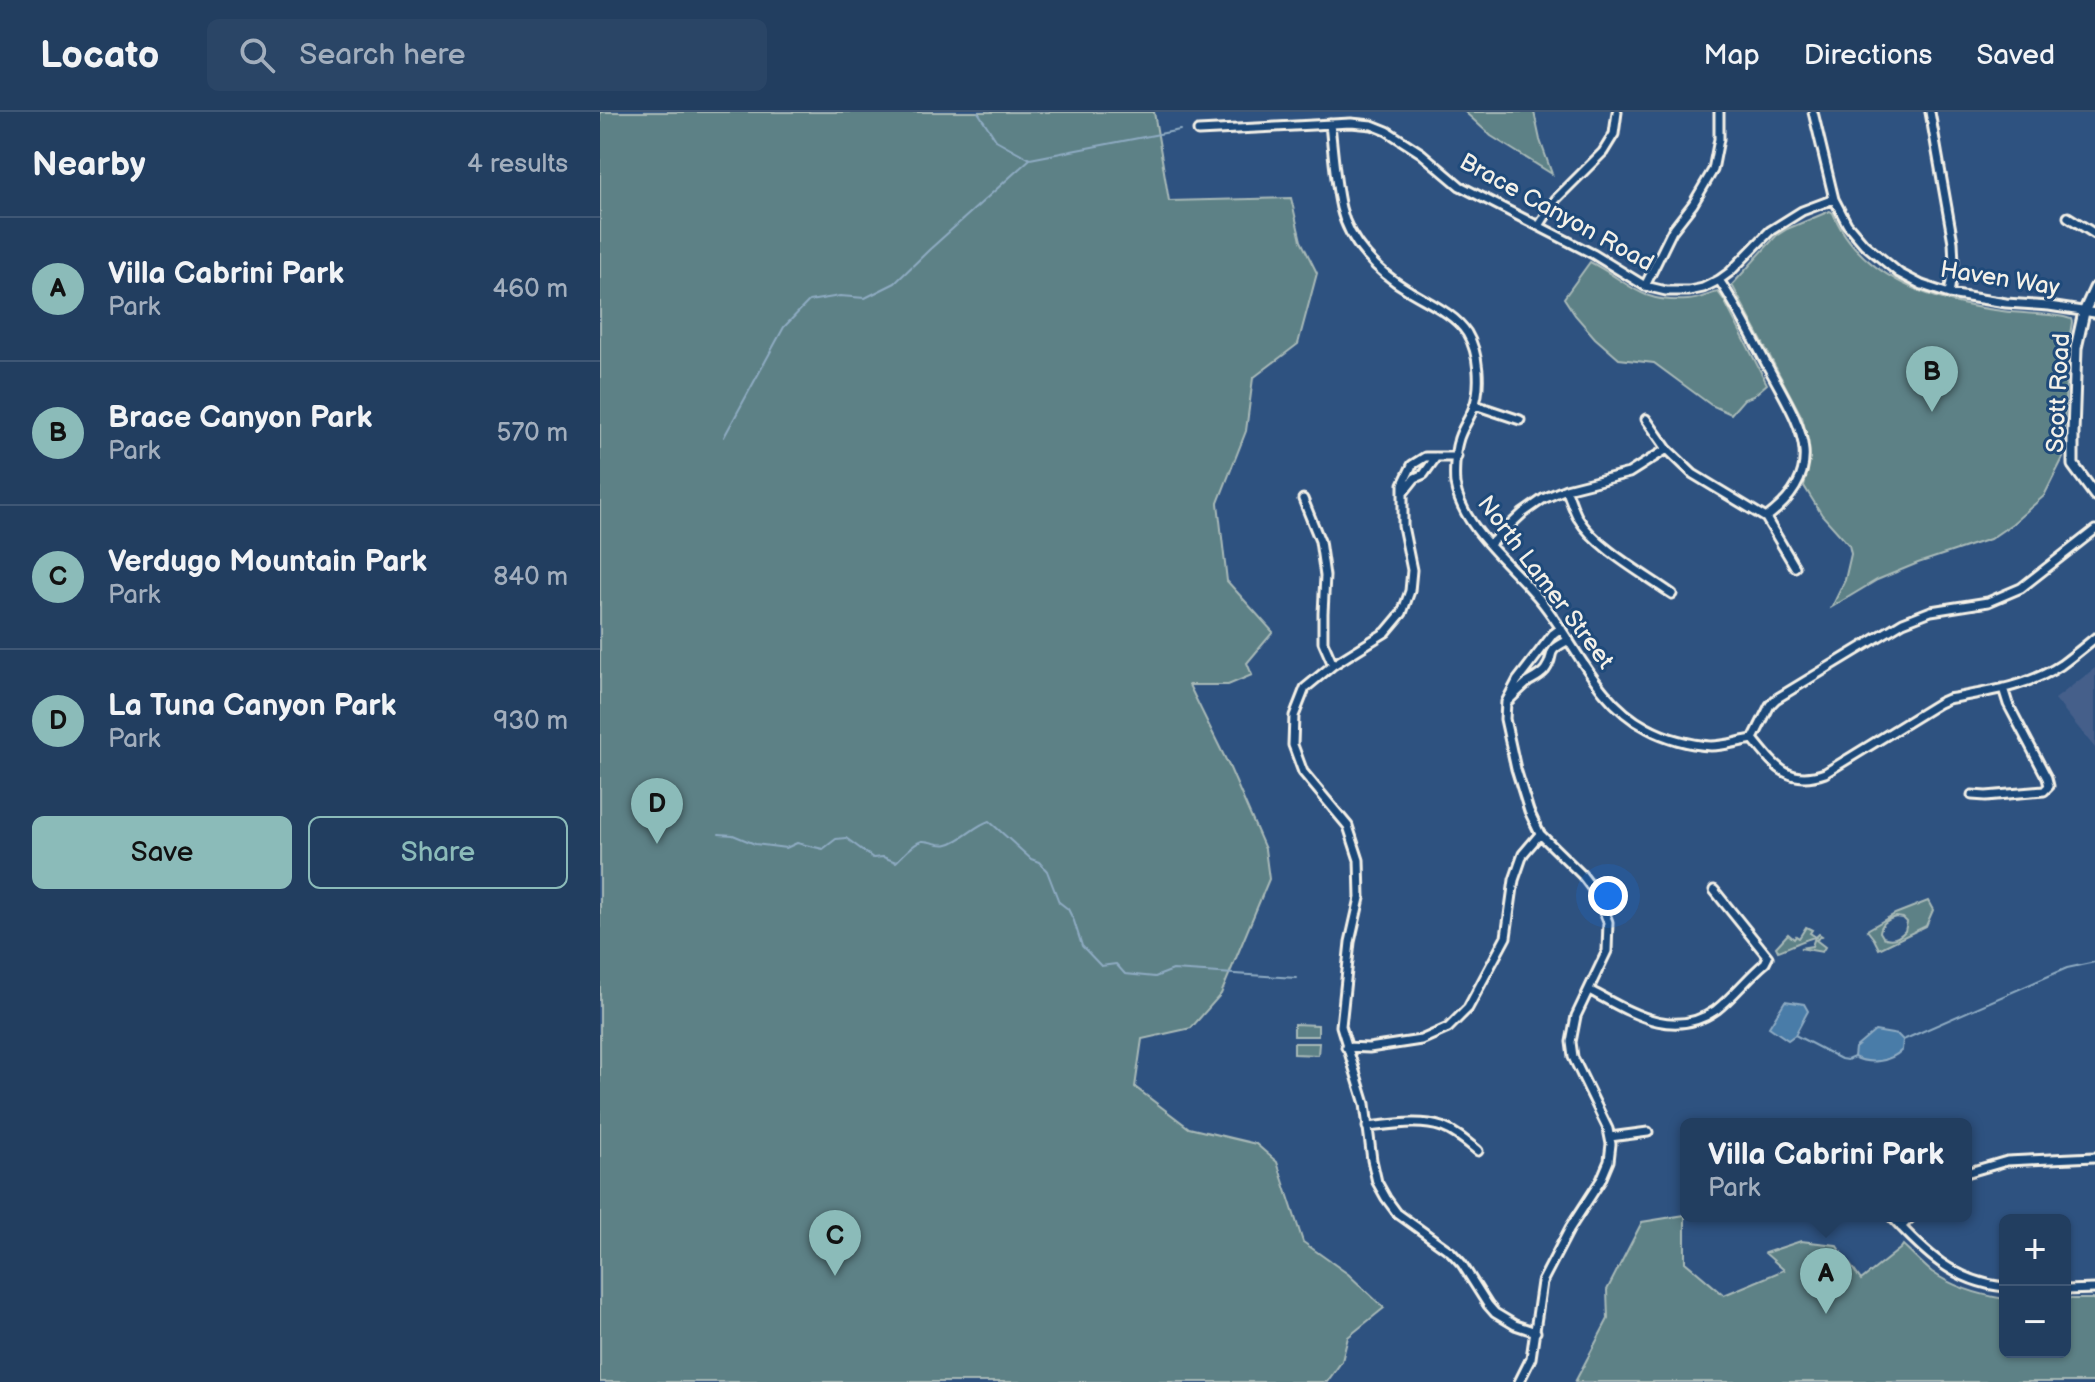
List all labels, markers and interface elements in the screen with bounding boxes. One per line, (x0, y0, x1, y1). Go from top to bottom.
search box (207, 19, 767, 91)
text: Locato (40, 33, 159, 78)
icon: search (235, 33, 279, 77)
text: Search here (299, 37, 466, 73)
text: Map (1703, 39, 1760, 72)
text: Directions (1804, 39, 1932, 72)
text: Saved (1976, 39, 2055, 72)
text: Nearby (32, 144, 146, 185)
street label: Brace Canyon Road (1454, 147, 1659, 278)
text: 4 results (467, 149, 568, 180)
street label: Haven Way (1938, 255, 2062, 302)
text: Villa Cabrini Park (108, 256, 344, 292)
text: A (50, 274, 66, 305)
text: 460 m (492, 274, 568, 305)
text: Park (108, 292, 160, 323)
street label: Scott Road (2041, 332, 2076, 454)
pin: B (1906, 346, 1958, 412)
text: Brace Canyon Park (108, 400, 372, 436)
text: B (49, 418, 67, 449)
text: 570 m (497, 418, 568, 449)
text: Park (108, 436, 160, 467)
street label: North Lamer Street (1471, 490, 1620, 675)
text: Verdugo Mountain Park (108, 544, 427, 580)
text: C (49, 562, 67, 593)
text: 840 m (493, 562, 568, 593)
text: Park (108, 580, 160, 611)
text: La Tuna Canyon Park (108, 688, 396, 724)
text: D (49, 706, 67, 737)
text: 930 m (493, 706, 568, 737)
text: Park (108, 724, 160, 755)
pin: D (631, 778, 683, 844)
button: Save (32, 816, 292, 889)
button: Share (308, 816, 568, 889)
your location (1588, 876, 1628, 916)
popup (1680, 1118, 1972, 1222)
text: Villa Cabrini Park (1708, 1137, 1944, 1173)
text: Park (1708, 1173, 1760, 1204)
pin: C (809, 1210, 861, 1276)
map controls (1999, 1214, 2071, 1358)
button: + (1999, 1214, 2071, 1286)
pin: A (1800, 1248, 1852, 1314)
button: − (1999, 1286, 2071, 1358)

